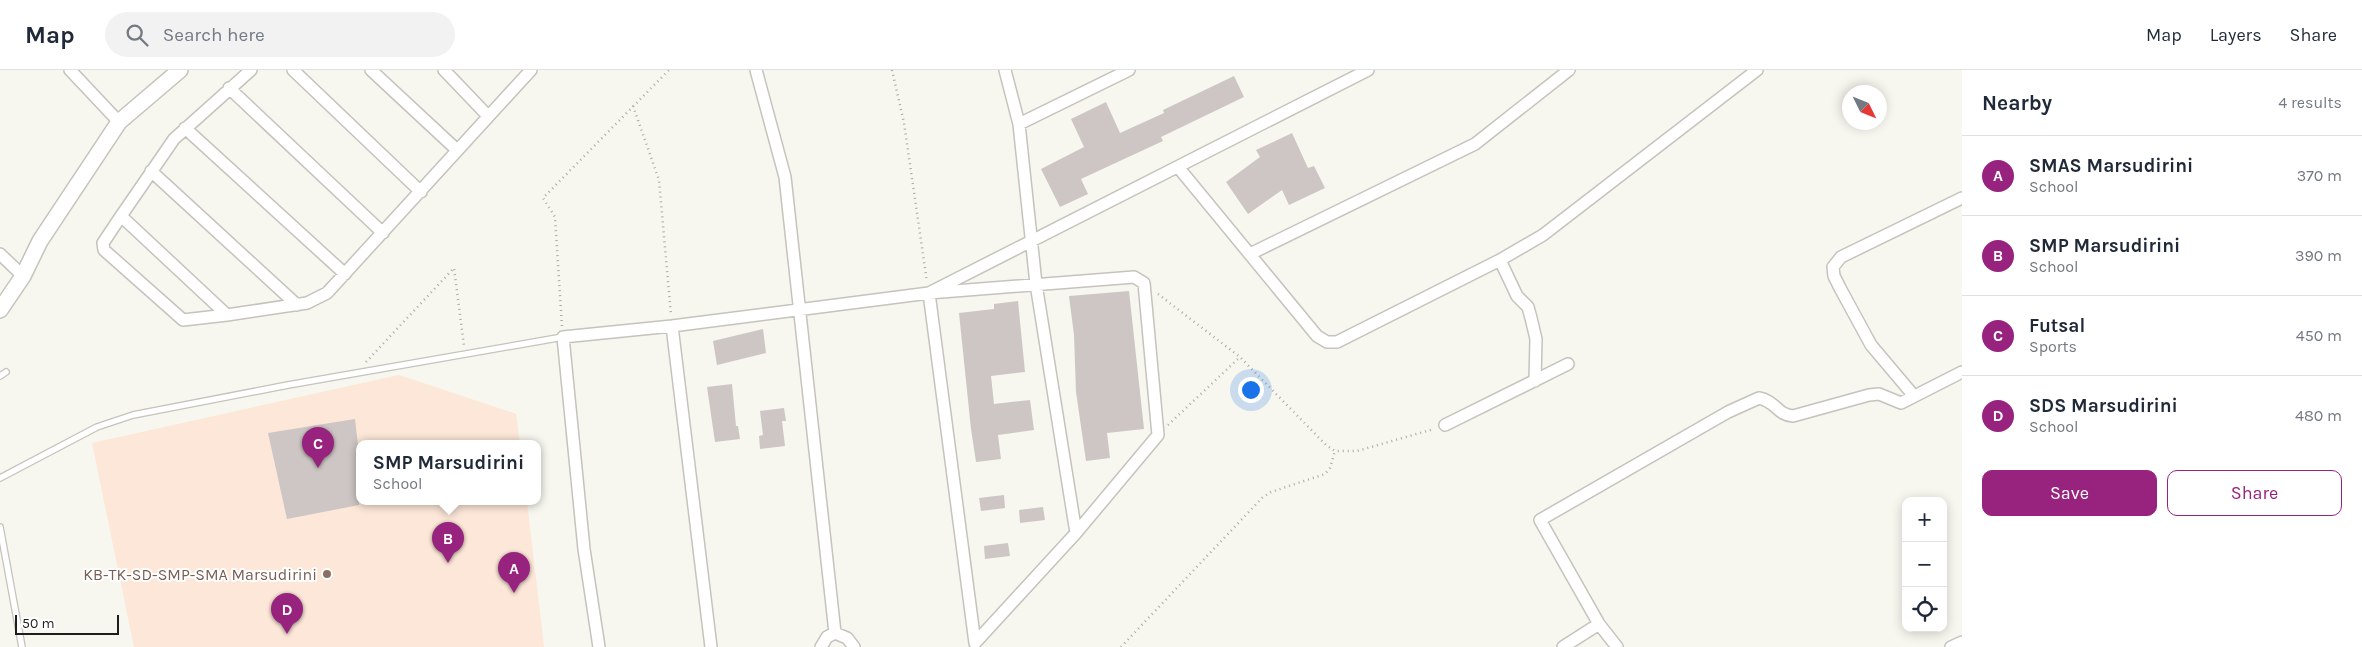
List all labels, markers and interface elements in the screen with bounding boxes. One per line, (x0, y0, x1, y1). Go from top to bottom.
search box (105, 12, 455, 57)
text: Map (25, 21, 75, 49)
icon: search (123, 21, 151, 49)
text: Search here (163, 24, 265, 46)
text: Map (2146, 24, 2182, 46)
text: Layers (2210, 24, 2262, 46)
text: Share (2290, 24, 2337, 46)
north arrow (1842, 85, 1887, 130)
text: Nearby (1982, 91, 2052, 115)
text: 4 results (2278, 93, 2342, 112)
text: SMAS Marsudirini (2029, 155, 2193, 177)
text: A (1993, 166, 2003, 185)
text: 370 m (2297, 166, 2342, 185)
text: School (2029, 177, 2079, 196)
text: SMP Marsudirini (2029, 235, 2180, 257)
text: B (1993, 246, 2003, 265)
text: 390 m (2295, 246, 2342, 265)
text: School (2029, 257, 2079, 276)
text: Futsal (2029, 315, 2085, 337)
text: C (1993, 326, 2003, 345)
text: 450 m (2296, 326, 2342, 345)
text: Sports (2029, 337, 2077, 356)
your location (1238, 377, 1264, 403)
text: SDS Marsudirini (2029, 395, 2178, 417)
text: D (1993, 406, 2003, 425)
text: 480 m (2295, 406, 2342, 425)
text: School (2029, 417, 2079, 436)
pin: C (302, 427, 334, 468)
popup (356, 440, 541, 505)
text: SMP Marsudirini (373, 452, 524, 474)
button: Save (1982, 470, 2157, 516)
button: Share (2167, 470, 2342, 516)
text: School (373, 474, 422, 493)
map controls (1902, 497, 1947, 632)
button: + (1902, 497, 1947, 542)
pin: B (432, 522, 464, 563)
button: − (1902, 542, 1947, 587)
pin: A (498, 552, 530, 593)
place label: KB-TK-SD-SMP-SMA Marsudirini (83, 565, 317, 584)
marker: KB-TK-SD-SMP-SMA Marsudirini (321, 568, 333, 580)
button: locate (1902, 587, 1947, 632)
pin: D (271, 593, 303, 634)
scale bar (15, 612, 119, 635)
text: 50 m (22, 615, 55, 632)

